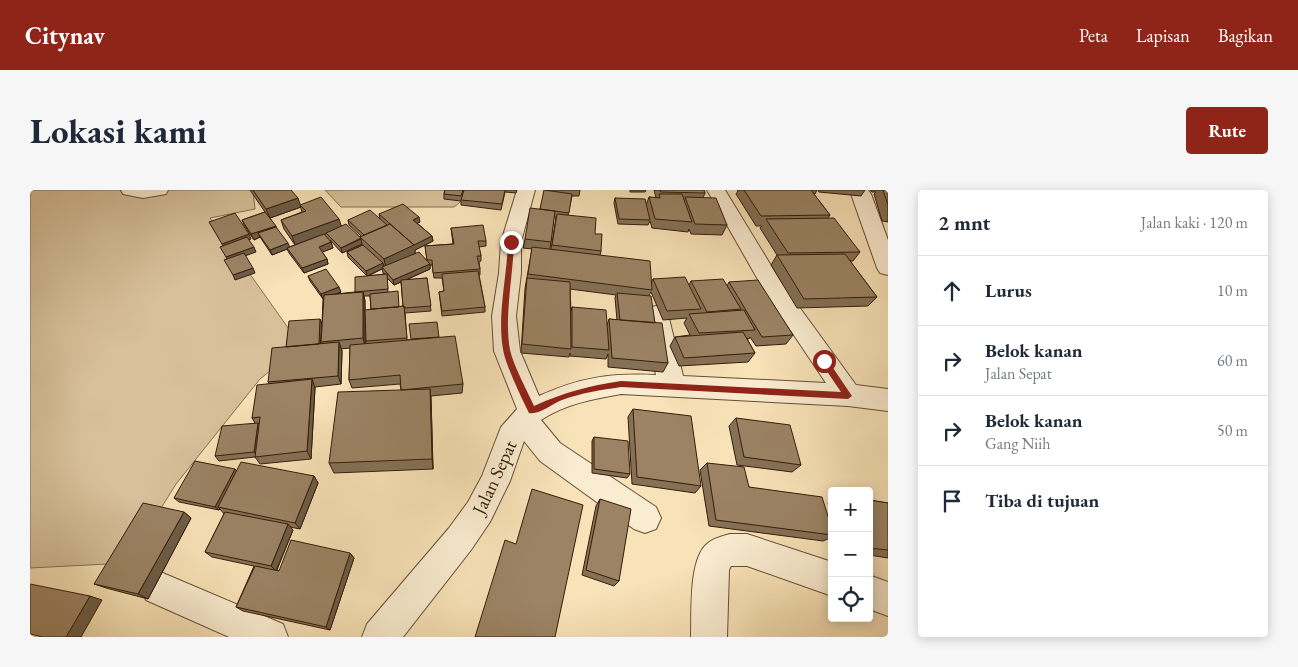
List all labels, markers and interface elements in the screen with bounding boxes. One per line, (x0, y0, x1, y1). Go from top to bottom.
text: Citynav (25, 20, 105, 51)
text: Peta (1079, 24, 1108, 47)
text: Lapisan (1136, 24, 1190, 47)
text: Bagikan (1218, 24, 1273, 47)
button: Rute (1186, 107, 1268, 154)
text: Lokasi kami (30, 108, 207, 153)
text: 2 mnt (938, 209, 990, 236)
text: Jalan kaki · 120 m (1141, 212, 1248, 233)
route end (500, 231, 523, 254)
icon: ahead (938, 277, 966, 305)
text: Lurus (985, 278, 1032, 303)
text: 10 m (1217, 280, 1248, 301)
text: Belok kanan (985, 338, 1083, 363)
icon: right (938, 347, 966, 375)
route start (813, 350, 836, 373)
text: 60 m (1217, 350, 1248, 371)
text: Jalan Sepat (985, 363, 1052, 384)
text: Belok kanan (985, 408, 1083, 433)
icon: right (938, 417, 966, 445)
text: 50 m (1217, 420, 1248, 441)
text: Gang Niih (985, 433, 1050, 454)
street label: Jalan Sepat (466, 436, 523, 520)
map controls (828, 487, 873, 622)
button: + (828, 487, 873, 532)
icon: arrive (938, 487, 966, 515)
text: Tiba di tujuan (985, 488, 1099, 513)
button: − (828, 532, 873, 577)
button: locate (828, 577, 873, 622)

